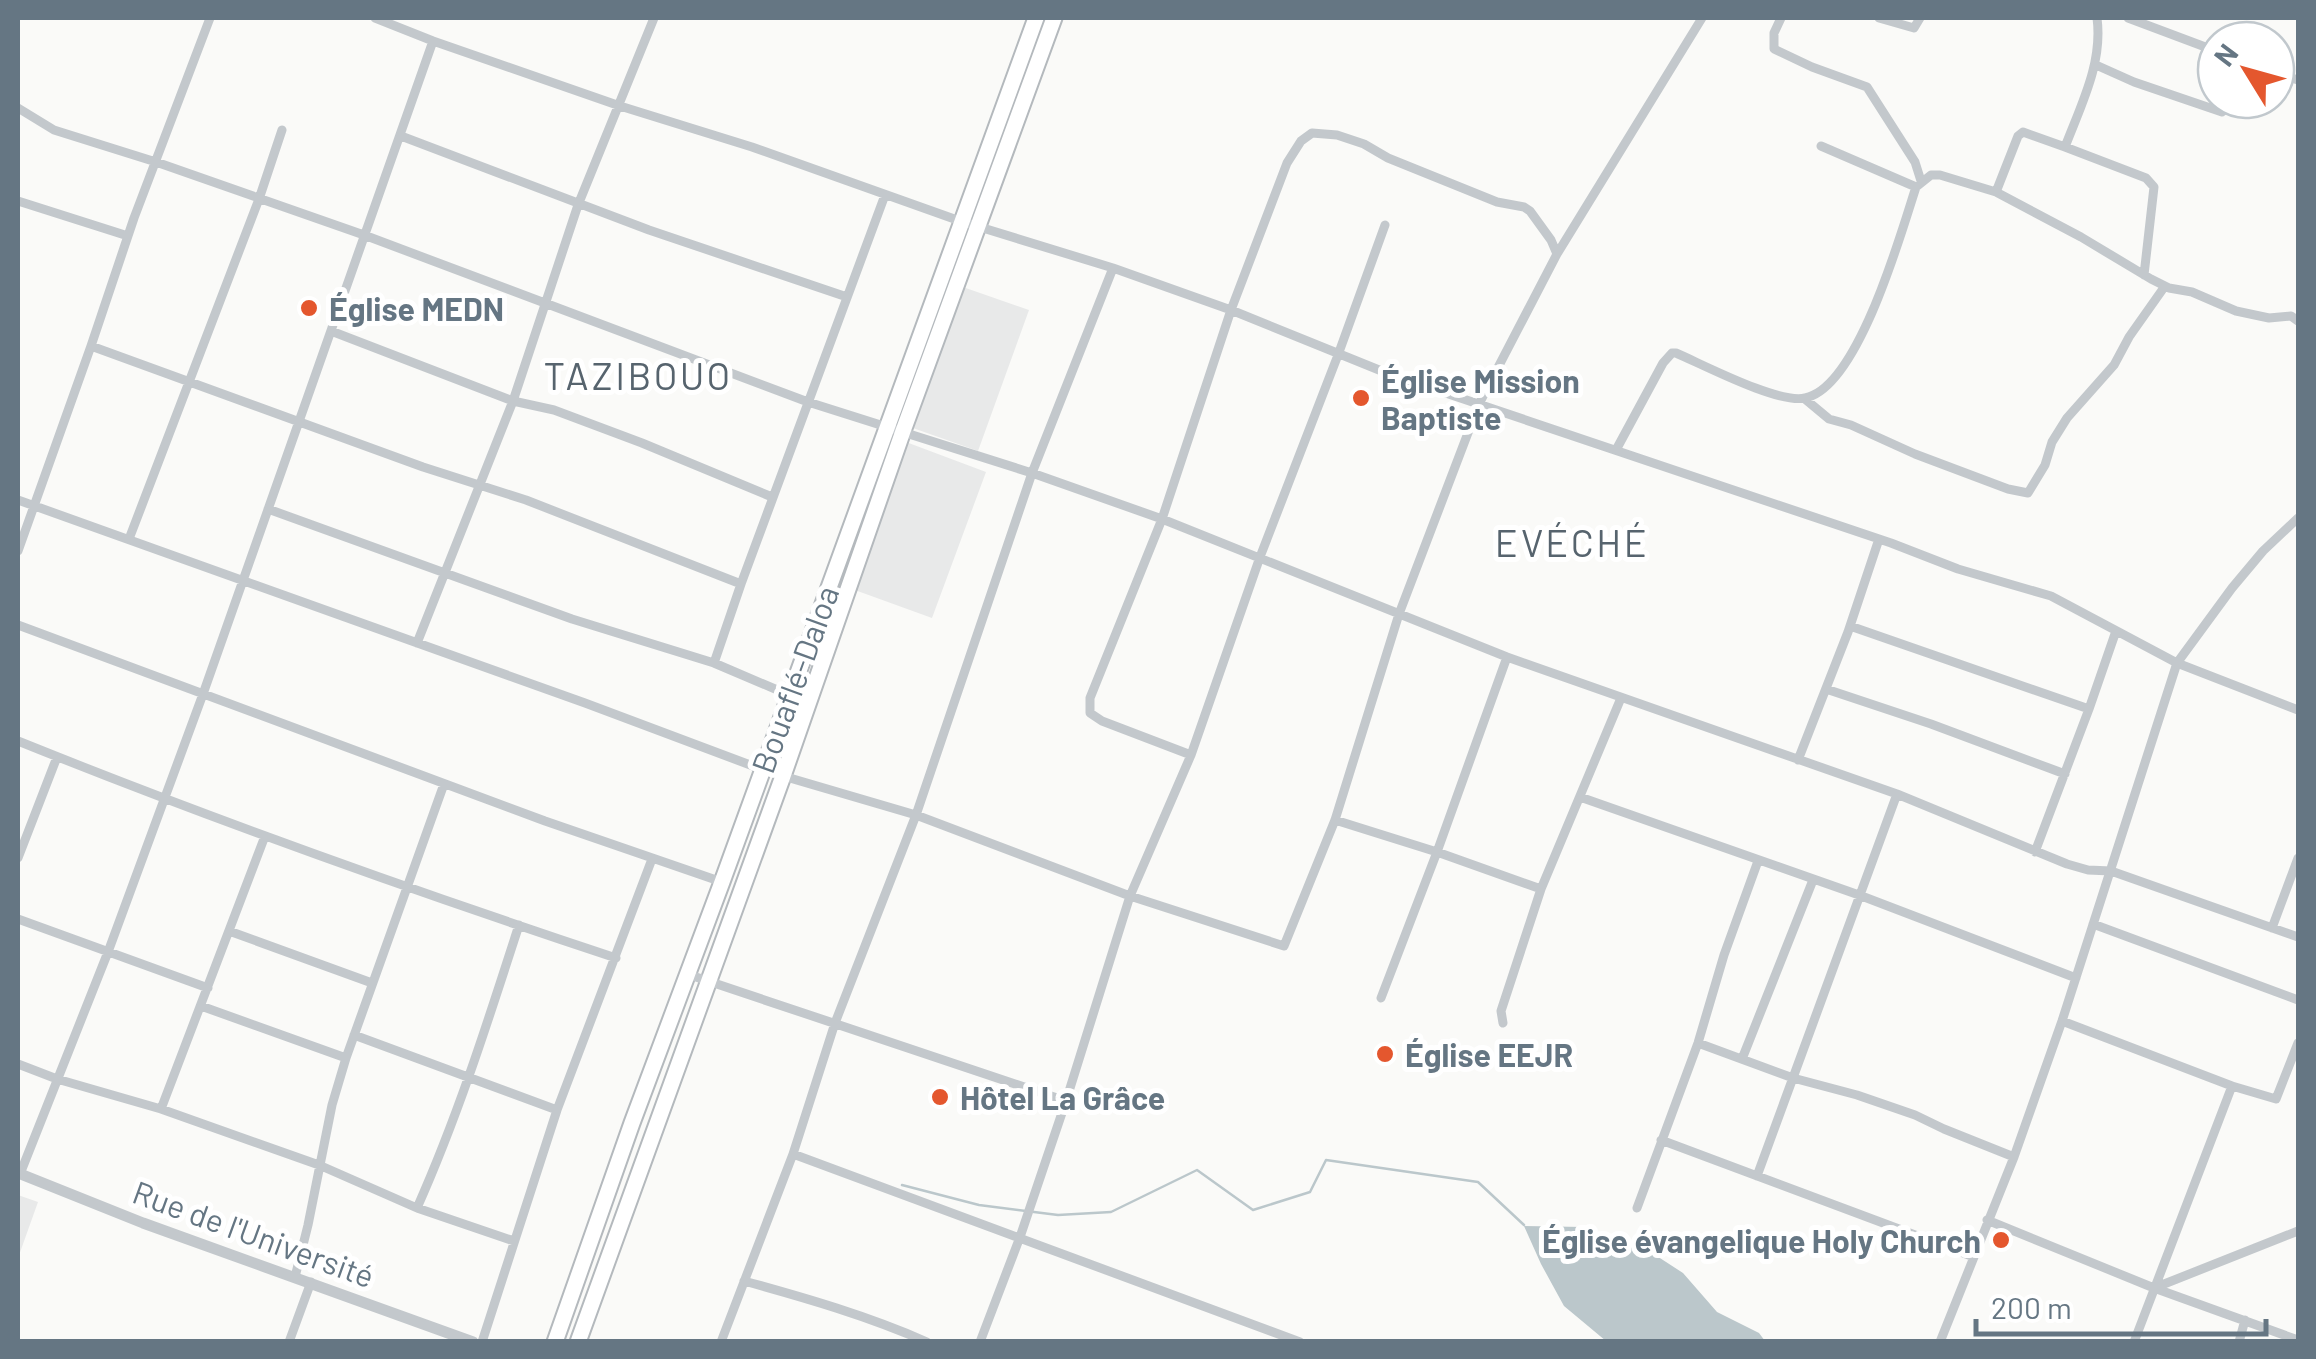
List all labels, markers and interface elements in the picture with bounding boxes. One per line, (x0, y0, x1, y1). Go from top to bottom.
north arrow (2196, 20, 2296, 120)
text: N (2206, 37, 2244, 72)
place label: Église MEDN (329, 289, 504, 327)
marker: Église MEDN (298, 297, 320, 319)
district label: TAZIBOUO (543, 352, 733, 398)
place label: Église Mission Baptiste (1381, 361, 1580, 436)
marker: Église Mission Baptiste (1350, 387, 1372, 409)
district label: EVÉCHÉ (1495, 519, 1649, 565)
street label: Bouaflé-Daloa (743, 580, 845, 778)
place label: Église EEJR (1405, 1035, 1573, 1073)
marker: Église EEJR (1374, 1043, 1396, 1065)
place label: Hôtel La Grâce (960, 1078, 1165, 1116)
marker: Hôtel La Grâce (929, 1086, 951, 1108)
street label: Rue de l'Université (128, 1172, 380, 1294)
place label: Église évangelique Holy Church (1542, 1221, 1981, 1259)
marker: Église évangelique Holy Church (1990, 1229, 2012, 1251)
scale bar (1976, 1274, 2266, 1336)
text: 200 m (1991, 1289, 2072, 1325)

